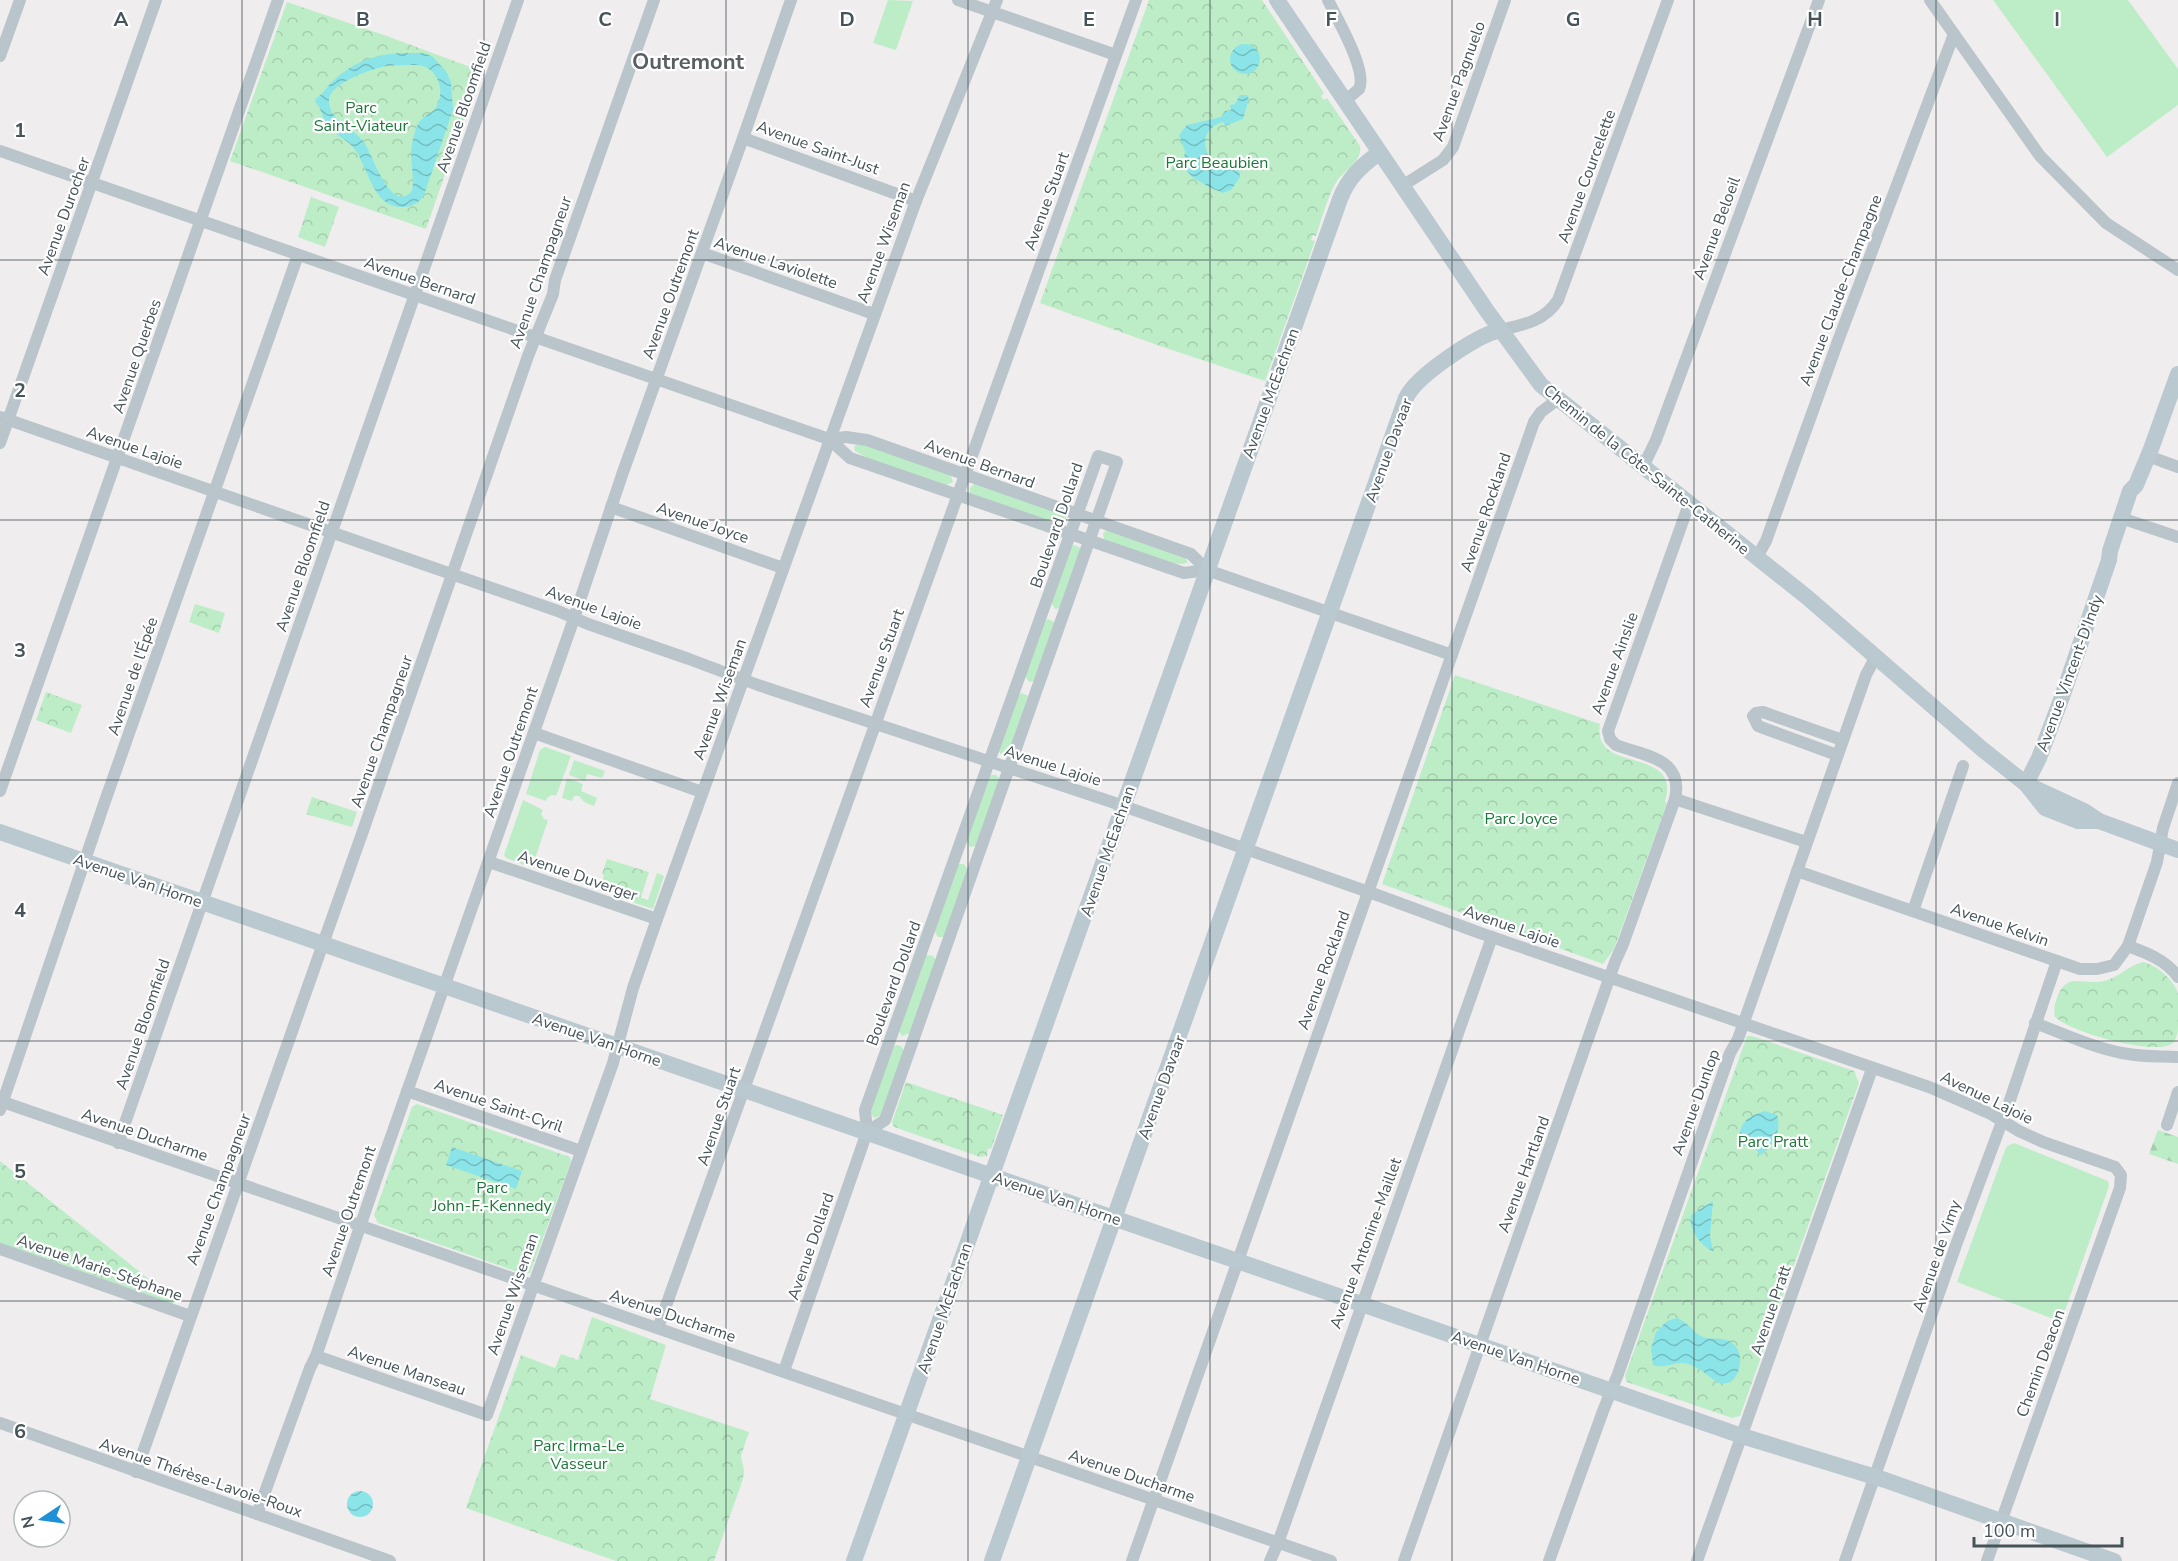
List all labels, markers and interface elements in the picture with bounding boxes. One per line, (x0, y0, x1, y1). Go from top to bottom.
text: A (114, 6, 129, 33)
text: B (356, 6, 370, 33)
text: C (598, 6, 612, 33)
text: D (839, 6, 855, 33)
text: E (1083, 6, 1095, 33)
text: F (1325, 6, 1337, 33)
text: G (1566, 6, 1580, 33)
text: H (1807, 6, 1823, 33)
text: I (2054, 6, 2060, 33)
street label: Avenue Pagnuelo (1427, 18, 1491, 144)
street label: Avenue Bloomfield (431, 39, 497, 176)
district label: Outremont (632, 47, 745, 77)
park label: Parc Saint-Viateur (314, 97, 409, 137)
street label: Avenue Courcelette (1553, 107, 1621, 246)
street label: Avenue Saint-Just (753, 116, 882, 180)
text: 1 (14, 117, 26, 144)
street label: Avenue Stuart (1019, 149, 1075, 254)
park label: Parc Beaubien (1166, 152, 1268, 174)
street label: Avenue Durocher (32, 154, 96, 279)
street label: Avenue Beloeil (1688, 173, 1746, 283)
street label: Avenue Wiseman (852, 179, 916, 306)
street label: Avenue Claude-Champagne (1794, 192, 1888, 389)
street label: Avenue Champagneur (504, 193, 577, 352)
street label: Avenue Outremont (637, 226, 705, 362)
street label: Avenue Laviolette (711, 232, 840, 294)
street label: Avenue Bernard (361, 252, 478, 310)
street label: Avenue Querbes (107, 296, 167, 416)
street label: Avenue McEachran (1237, 325, 1305, 462)
text: 2 (14, 377, 26, 404)
street label: Chemin de la Côte-Sainte-Catherine (1539, 380, 1754, 560)
street label: Avenue Davaar (1360, 395, 1418, 506)
street label: Avenue Lajoie (84, 421, 186, 475)
street label: Avenue Bernard (921, 434, 1038, 494)
street label: Avenue Rockland (1455, 450, 1517, 575)
street label: Boulevard Dollard (1025, 460, 1089, 591)
street label: Avenue Joyce (654, 497, 752, 549)
street label: Avenue Bloomfield (270, 498, 336, 635)
street label: Avenue Lajoie (543, 580, 645, 635)
street label: Avenue Vincent-D'Indy (2031, 591, 2109, 755)
street label: Avenue Stuart (854, 606, 910, 711)
street label: Avenue Ainslie (1586, 609, 1644, 718)
street label: Avenue de l'Épée (102, 614, 164, 738)
street label: Avenue Wiseman (688, 636, 752, 763)
text: 3 (14, 637, 26, 664)
street label: Avenue Champagneur (345, 652, 418, 811)
street label: Avenue Outremont (478, 684, 544, 821)
street label: Avenue Lajoie (1001, 740, 1104, 792)
street label: Avenue McEachran (1075, 783, 1141, 920)
park label: Parc Joyce (1484, 808, 1558, 830)
street label: Avenue Duverger (515, 845, 641, 907)
street label: Avenue Van Horne (70, 849, 205, 913)
text: 4 (14, 897, 26, 924)
street label: Avenue Kelvin (1948, 898, 2052, 952)
street label: Avenue Lajoie (1461, 900, 1563, 954)
street label: Avenue Rockland (1292, 908, 1356, 1033)
street label: Boulevard Dollard (861, 918, 927, 1049)
street label: Avenue Bloomfield (110, 956, 176, 1093)
street label: Avenue Van Horne (529, 1008, 664, 1072)
street label: Avenue Davaar (1133, 1032, 1191, 1143)
street label: Avenue Dunlop (1667, 1046, 1725, 1158)
street label: Avenue Stuart (692, 1064, 746, 1169)
street label: Avenue Lajoie (1937, 1066, 2037, 1130)
street label: Avenue Saint-Cyril (431, 1074, 566, 1138)
street label: Avenue Ducharme (79, 1103, 211, 1167)
street label: Avenue Champagneur (181, 1110, 257, 1268)
street label: Avenue Hartland (1493, 1113, 1555, 1236)
park label: Parc Pratt (1738, 1131, 1809, 1153)
street label: Avenue Outremont (316, 1143, 382, 1280)
street label: Avenue Antonine-Maillet (1325, 1154, 1407, 1332)
text: 5 (14, 1158, 26, 1185)
street label: Avenue Van Horne (989, 1167, 1124, 1231)
park label: Parc John-F.-Kennedy (431, 1177, 553, 1217)
street label: Avenue Dollard (782, 1190, 840, 1303)
street label: Avenue de Vimy (1907, 1197, 1967, 1315)
street label: Avenue Marie-Stéphane (14, 1229, 185, 1307)
street label: Avenue Wiseman (482, 1231, 544, 1358)
street label: Avenue McEachran (912, 1240, 978, 1377)
street label: Avenue Pratt (1745, 1262, 1797, 1358)
street label: Avenue Ducharme (607, 1284, 739, 1348)
street label: Chemin Deacon (2011, 1306, 2071, 1420)
street label: Avenue Van Horne (1448, 1326, 1583, 1390)
street label: Avenue Manseau (345, 1340, 469, 1401)
text: 6 (14, 1418, 26, 1445)
street label: Avenue Thérèse-Lavoie-Roux (96, 1433, 306, 1523)
park label: Parc Irma-Le Vasseur (533, 1435, 625, 1475)
street label: Avenue Ducharme (1066, 1444, 1198, 1508)
north arrow (12, 1489, 72, 1549)
scale bar (1974, 1510, 2122, 1548)
text: N (16, 1514, 40, 1530)
text: 100 m (1983, 1519, 2035, 1543)

